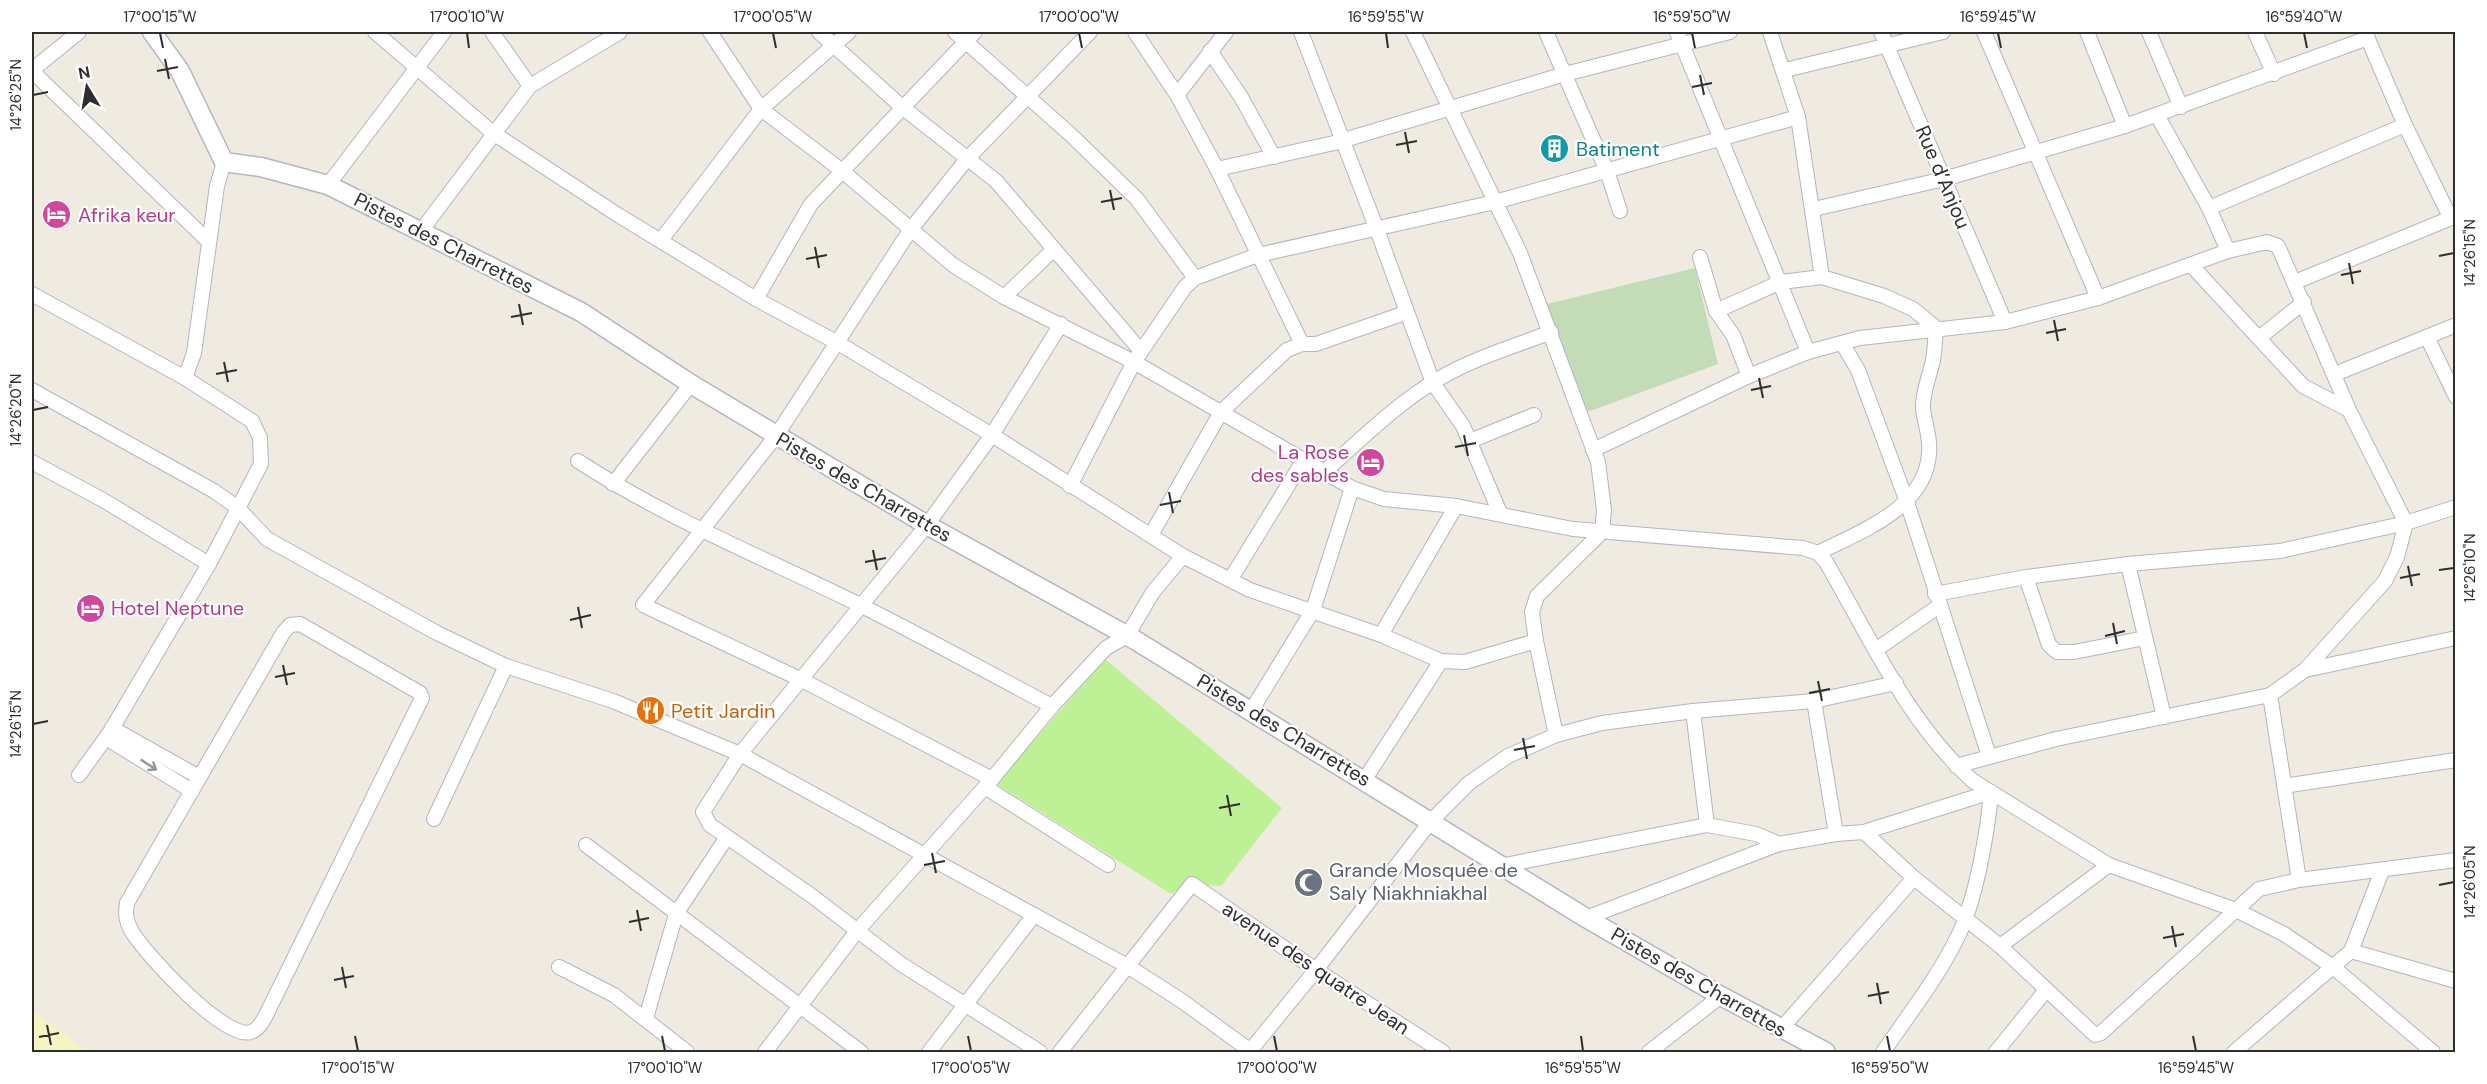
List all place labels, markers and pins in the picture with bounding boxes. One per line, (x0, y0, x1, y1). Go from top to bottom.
building icon: Batiment (1539, 133, 1571, 165)
place label: Batiment (1576, 136, 1660, 162)
hotel icon: Afrika keur (41, 199, 73, 231)
place label: Afrika keur (78, 202, 176, 228)
place label: La Rose des sables (1250, 439, 1349, 488)
hotel icon: La Rose des sables (1354, 447, 1386, 479)
hotel icon: Hotel Neptune (74, 592, 106, 624)
place label: Hotel Neptune (111, 595, 244, 621)
restaurant icon: Petit Jardin (634, 695, 666, 727)
place label: Petit Jardin (671, 698, 776, 724)
place label: Grande Mosquée de Saly Niakhniakhal (1329, 857, 1518, 906)
mosque icon: Grande Mosquée de Saly Niakhniakhal (1292, 866, 1324, 898)

